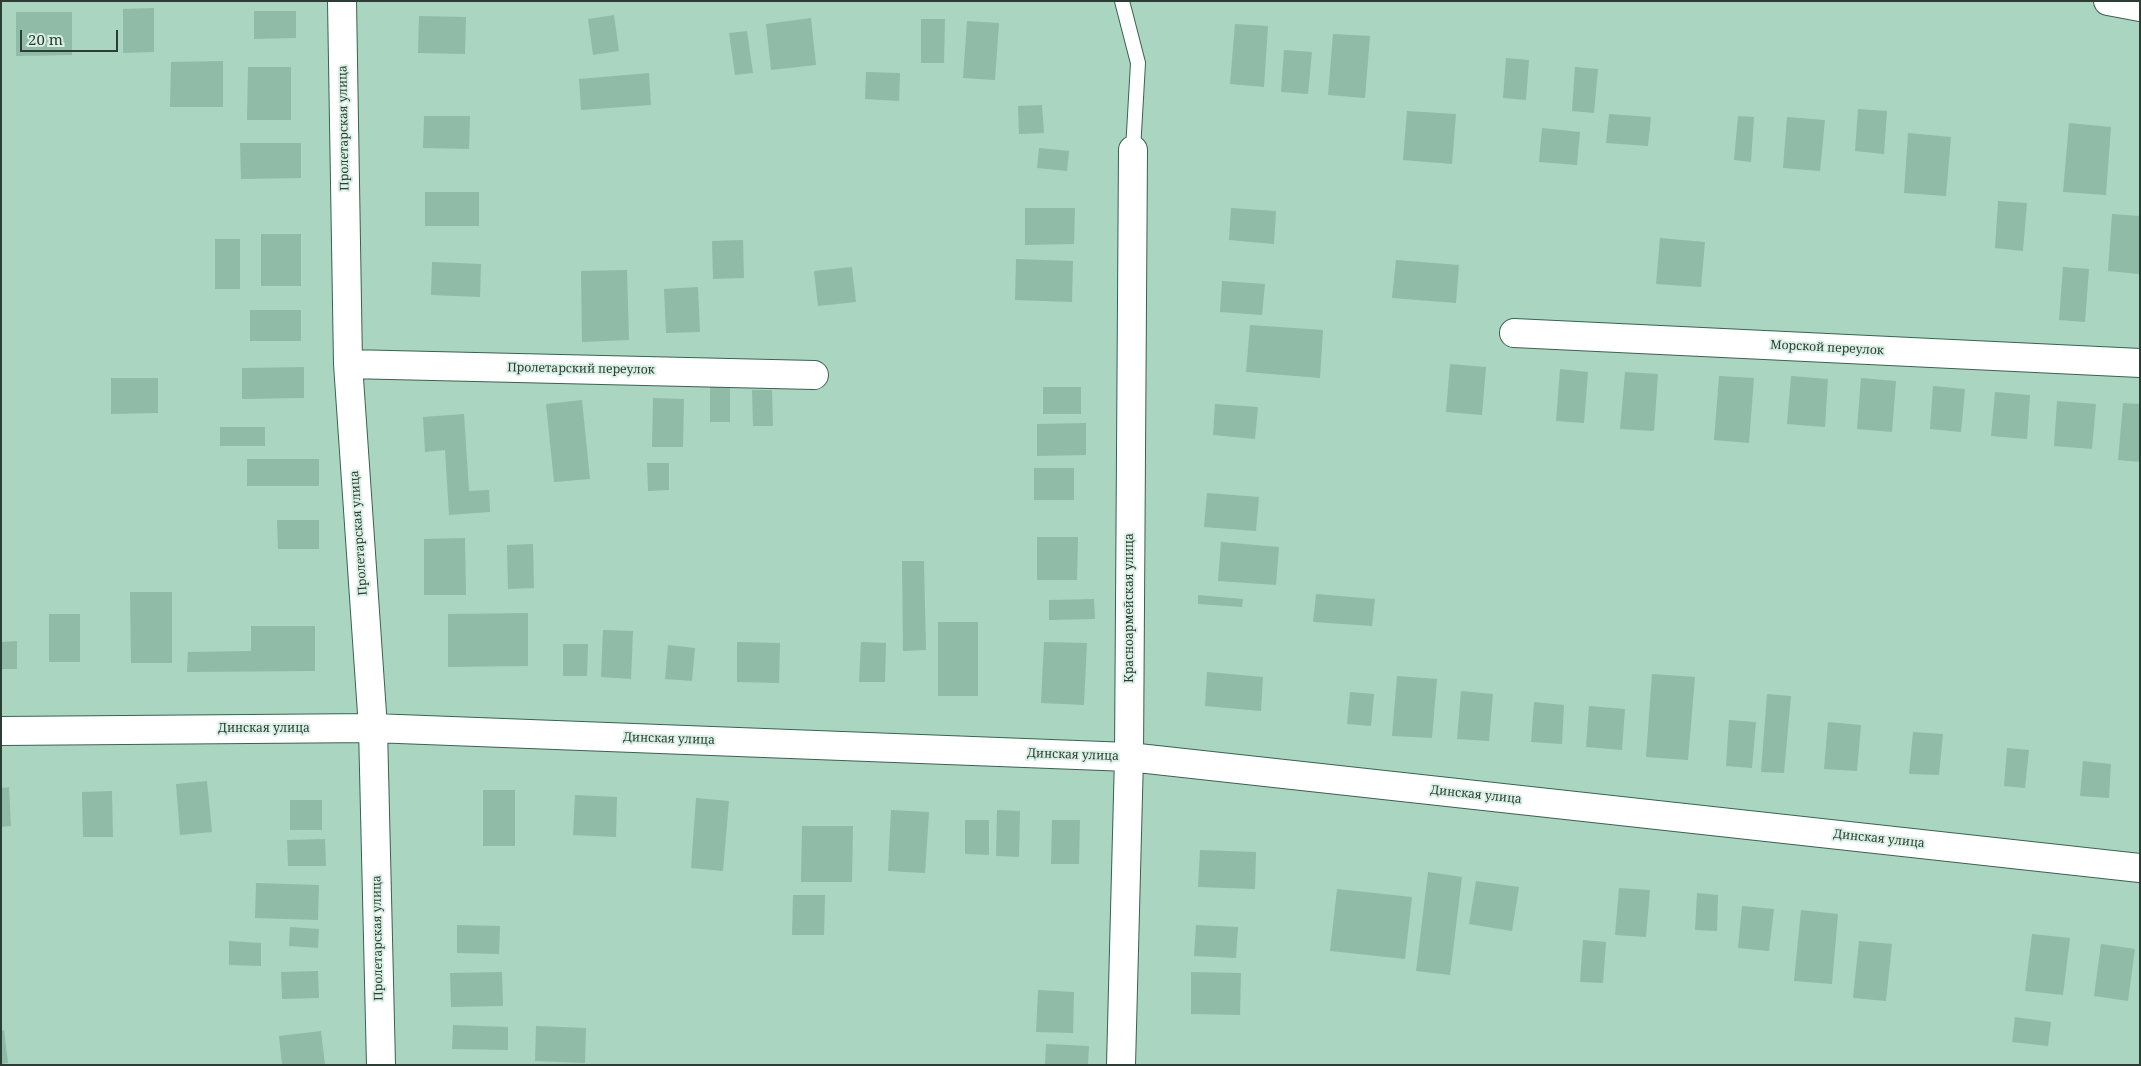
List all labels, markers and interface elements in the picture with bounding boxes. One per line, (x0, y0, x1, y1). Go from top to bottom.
scale bar (22, 20, 120, 52)
text: 20 m (28, 29, 63, 49)
street label: Пролетарская улица (336, 65, 352, 191)
street label: Морской переулок (1770, 338, 1884, 358)
street label: Пролетарский переулок (507, 361, 655, 377)
street label: Пролетарская улица (347, 470, 371, 596)
street label: Красноармейская улица (1123, 533, 1137, 683)
street label: Динская улица (218, 722, 310, 736)
street label: Динская улица (623, 730, 715, 748)
street label: Динская улица (1027, 746, 1119, 764)
street label: Динская улица (1430, 783, 1522, 807)
street label: Динская улица (1833, 827, 1925, 851)
street label: Пролетарская улица (370, 875, 386, 1001)

